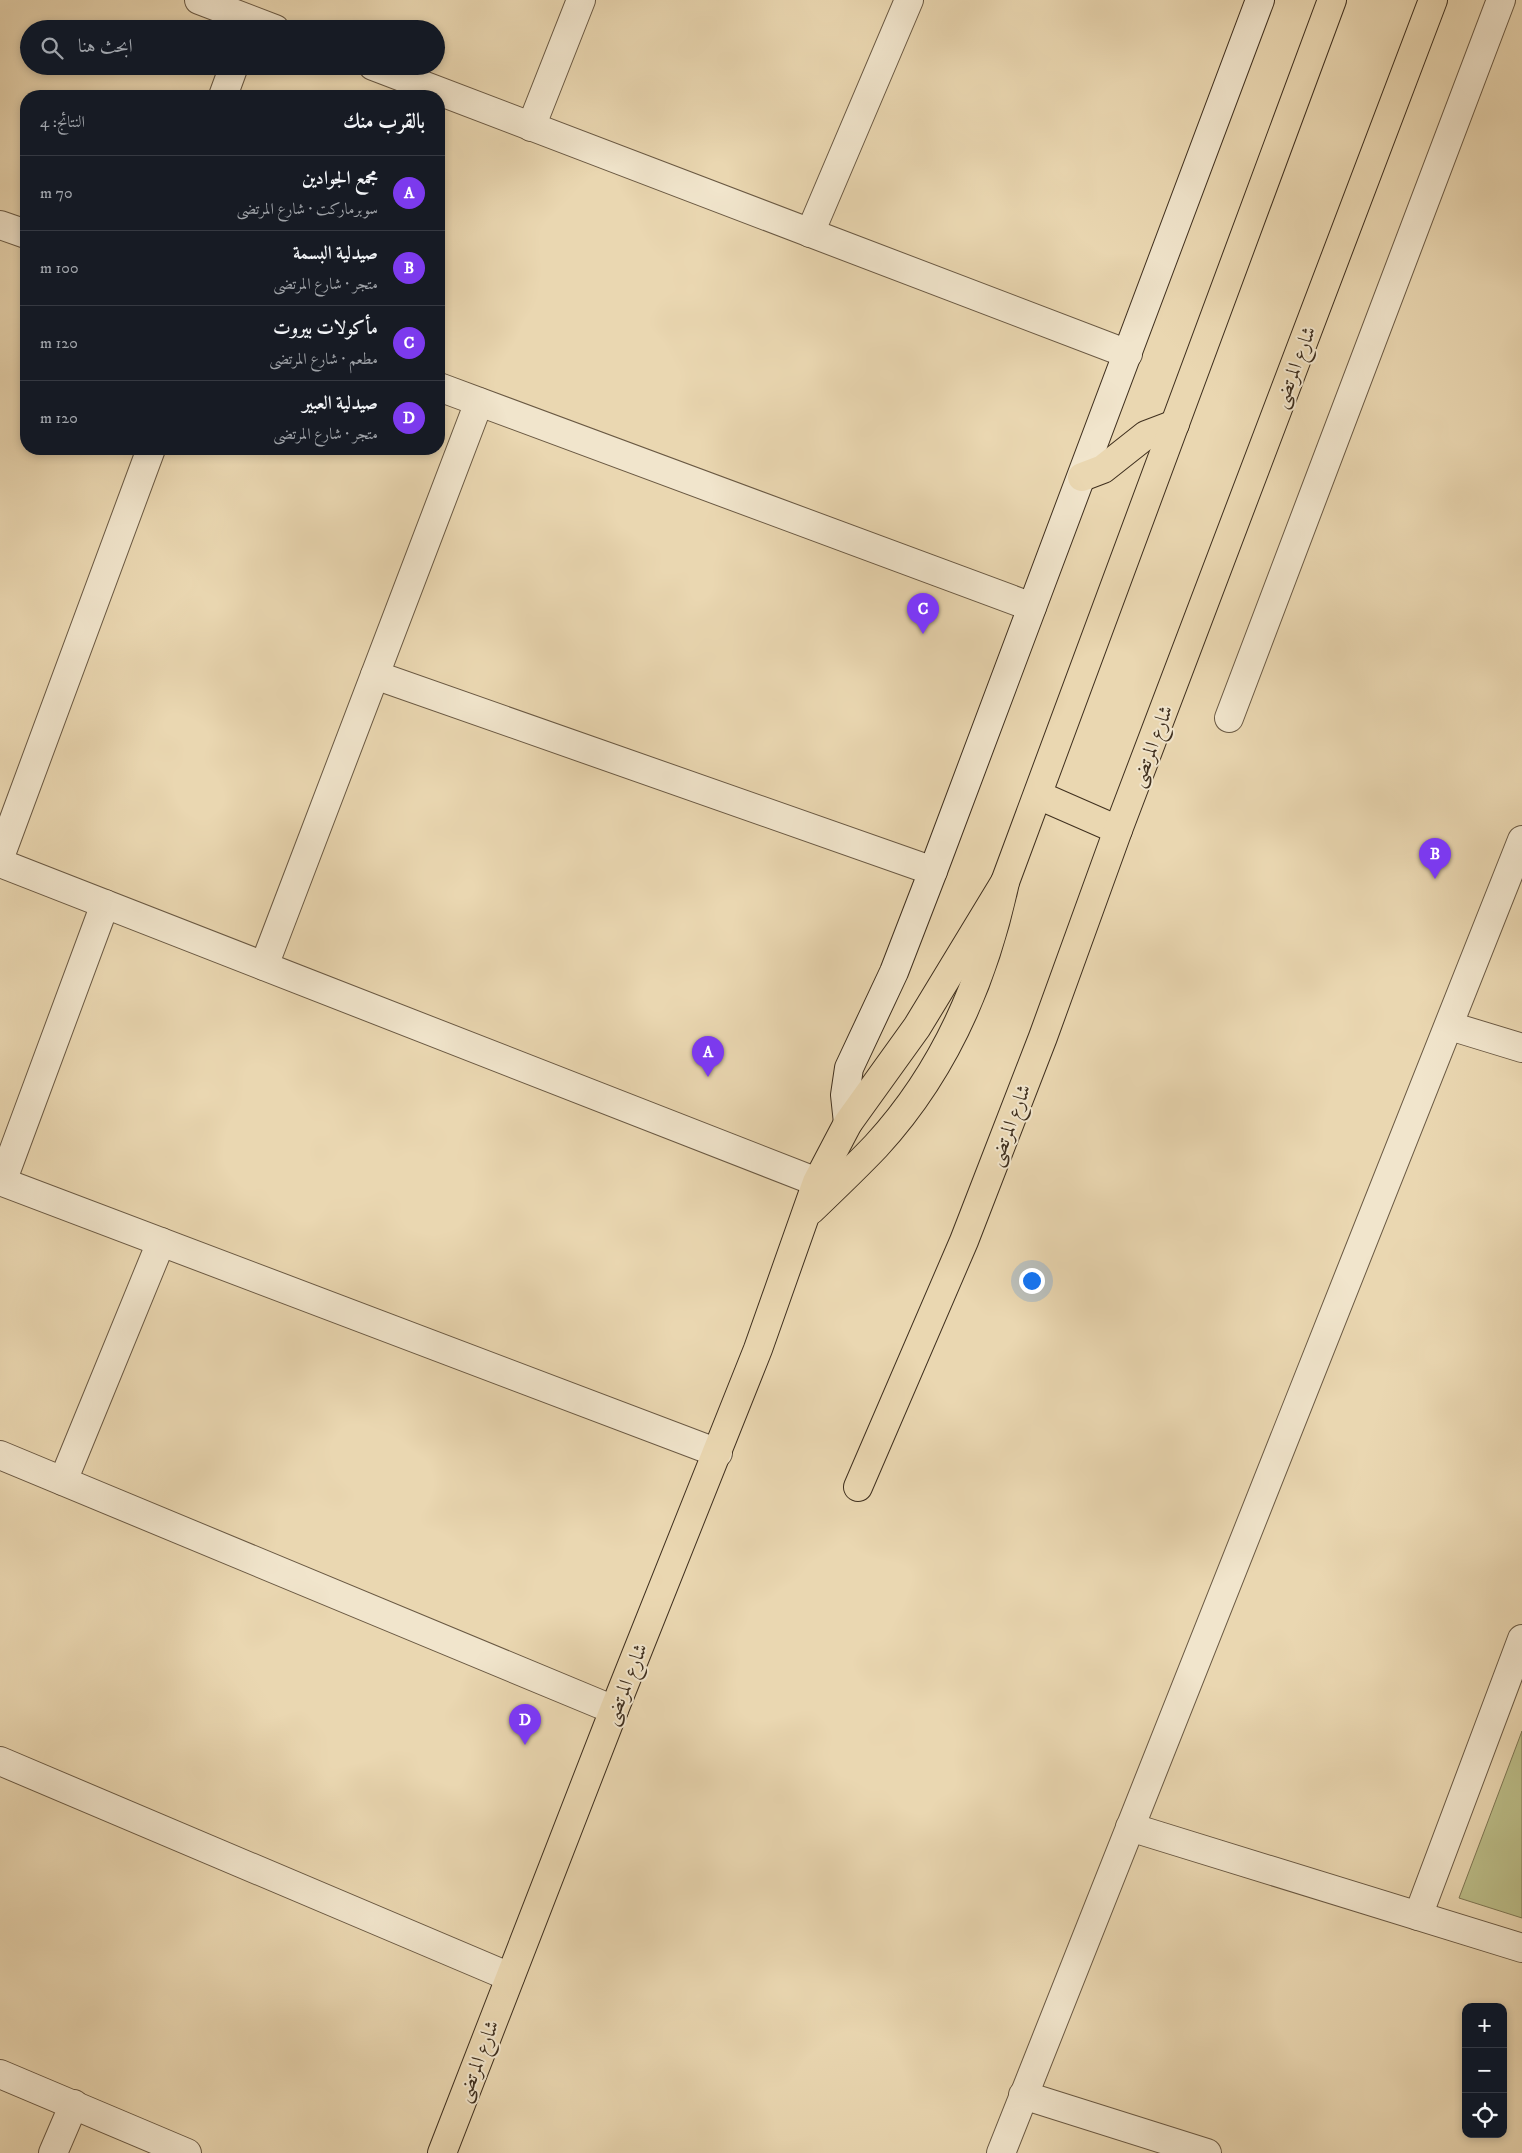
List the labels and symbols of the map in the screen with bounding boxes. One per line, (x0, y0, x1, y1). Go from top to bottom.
street label: شارع المرتضى (1268, 323, 1326, 414)
pin: C (907, 593, 939, 634)
street label: شارع المرتضى (1125, 702, 1183, 793)
pin: B (1419, 838, 1451, 879)
pin: A (692, 1036, 724, 1077)
street label: شارع المرتضى (983, 1081, 1041, 1172)
your location (1019, 1268, 1045, 1294)
street label: شارع المرتضى (599, 1640, 658, 1731)
pin: D (509, 1704, 541, 1745)
street label: شارع المرتضى (451, 2017, 509, 2108)

